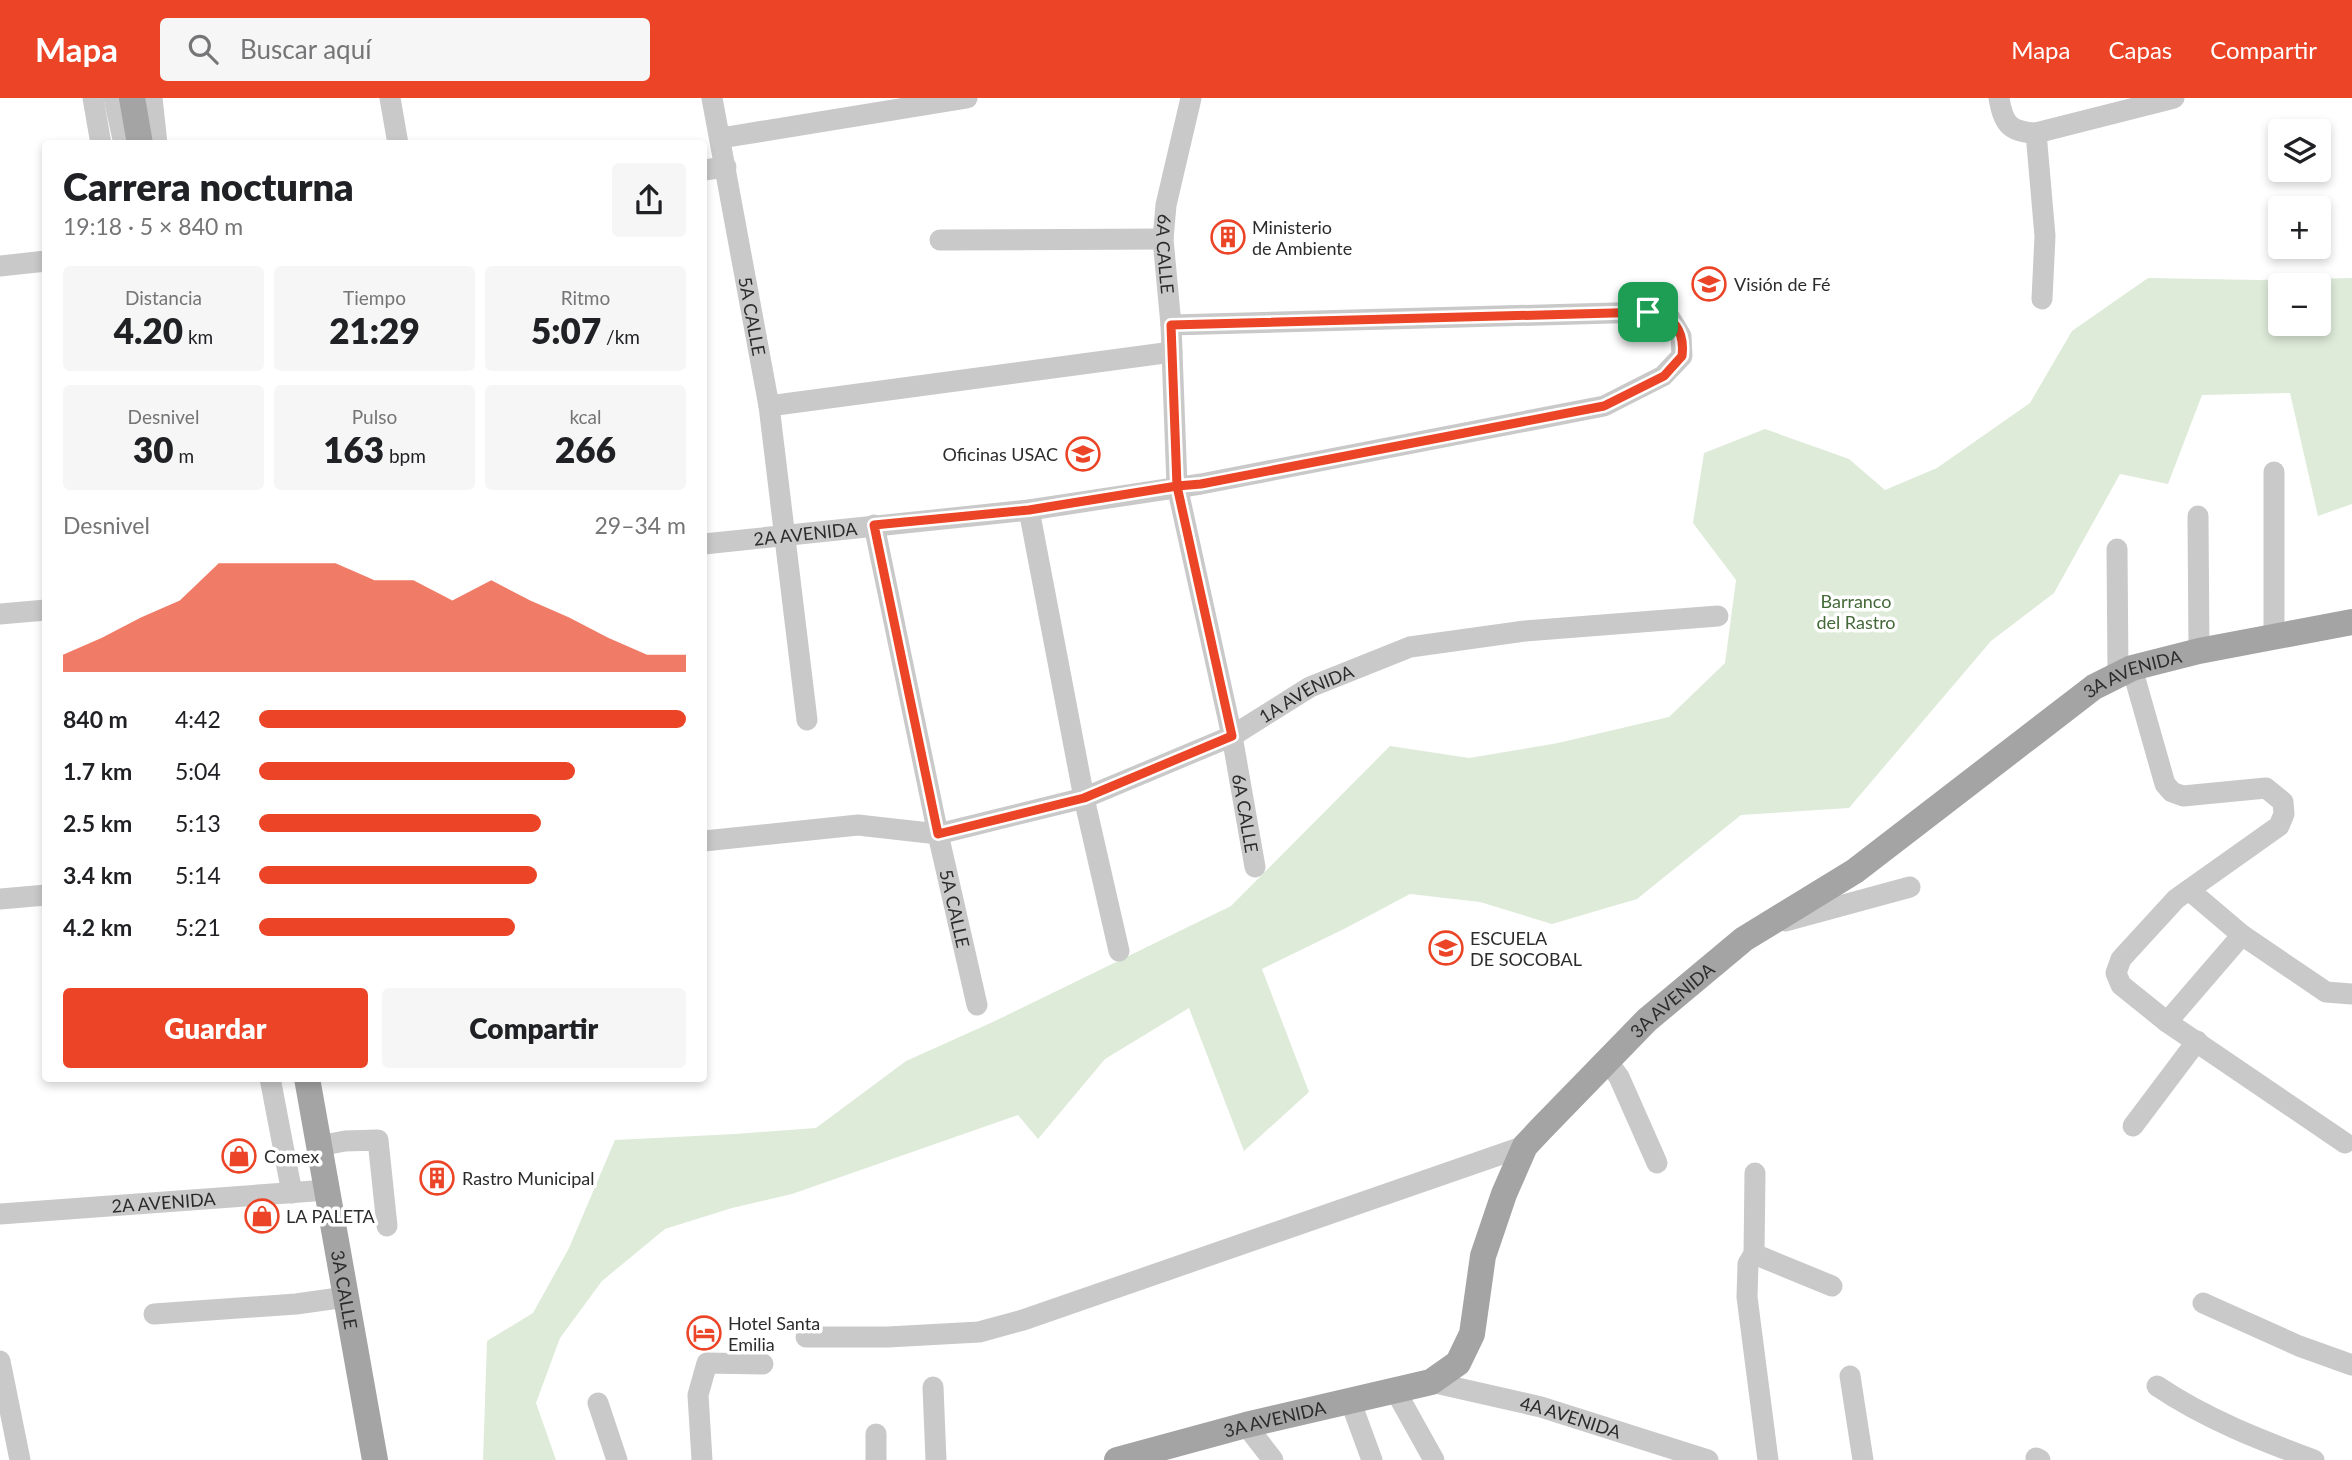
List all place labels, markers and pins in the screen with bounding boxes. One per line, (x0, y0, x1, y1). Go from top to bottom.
place label: Ministerio de Ambiente (1252, 216, 1352, 259)
building icon: Ministerio de Ambiente (1209, 218, 1247, 256)
school or university icon: Visión de Fé (1690, 265, 1728, 303)
place label: Visión de Fé (1734, 273, 1831, 295)
pin (1618, 282, 1678, 342)
school or university icon: Oficinas USAC (1064, 435, 1102, 473)
place label: Oficinas USAC (942, 443, 1058, 465)
place label: ESCUELA DE SOCOBAL (1470, 927, 1582, 970)
school or university icon: ESCUELA DE SOCOBAL (1427, 929, 1465, 967)
shop icon: Comex (220, 1137, 258, 1175)
place label: Comex (264, 1145, 319, 1167)
building icon: Rastro Municipal (418, 1159, 456, 1197)
place label: Rastro Municipal (462, 1167, 594, 1189)
shop icon: LA PALETA (243, 1197, 281, 1235)
place label: LA PALETA (286, 1205, 376, 1227)
place label: Hotel Santa Emilia (728, 1312, 820, 1355)
hotel icon: Hotel Santa Emilia (685, 1314, 723, 1352)

